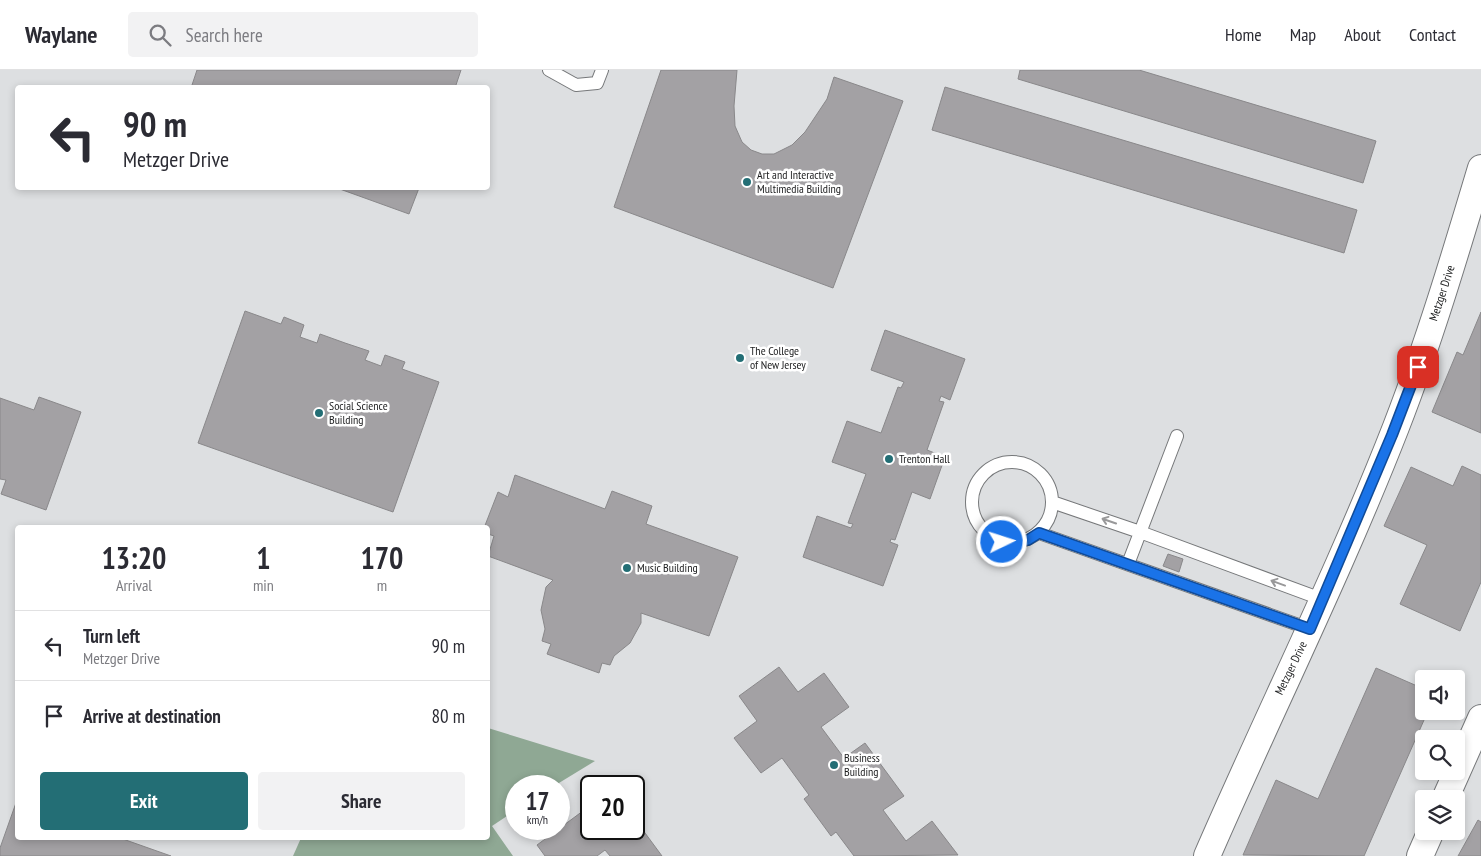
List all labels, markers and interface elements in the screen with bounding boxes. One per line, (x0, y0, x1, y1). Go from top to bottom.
search box (128, 12, 478, 57)
text: Waylane (25, 19, 98, 50)
icon: search (146, 21, 174, 49)
text: Search here (186, 23, 263, 47)
text: Home (1225, 23, 1262, 46)
text: Map (1290, 23, 1316, 46)
text: About (1344, 23, 1381, 46)
text: Contact (1409, 23, 1456, 46)
text: 90 m (123, 101, 187, 147)
icon: left (40, 105, 105, 170)
text: Metzger Drive (123, 145, 229, 173)
place label: Art and Interactive Multimedia Building (757, 167, 841, 196)
marker: Art and Interactive Multimedia Building (741, 176, 753, 188)
street label: Metzger Drive (1425, 263, 1458, 323)
place label: The College of New Jersey (750, 343, 806, 372)
pin (1397, 346, 1439, 388)
marker: The College of New Jersey (734, 352, 746, 364)
icon: arrive (1404, 353, 1432, 381)
place label: Social Science Building (329, 398, 388, 427)
marker: Social Science Building (313, 407, 325, 419)
place label: Trenton Hall (899, 451, 950, 466)
marker: Trenton Hall (883, 453, 895, 465)
position arrow (975, 515, 1027, 567)
one-way arrow (1101, 516, 1117, 526)
text: 13:20 (102, 538, 166, 577)
text: 1 (256, 538, 271, 577)
text: 170 (360, 538, 403, 577)
place label: Music Building (637, 560, 698, 575)
marker: Music Building (621, 562, 633, 574)
text: Arrival (116, 575, 152, 595)
text: min (253, 575, 274, 595)
text: m (377, 575, 387, 595)
one-way arrow (1271, 578, 1286, 587)
text: Turn left (83, 624, 140, 648)
icon: left (40, 632, 68, 660)
text: 90 m (432, 634, 465, 658)
street label: Metzger Drive (1271, 638, 1310, 697)
text: Metzger Drive (83, 648, 160, 668)
map controls (1415, 670, 1465, 840)
button: sound (1415, 670, 1465, 720)
icon: arrive (40, 702, 68, 730)
text: Arrive at destination (83, 704, 221, 728)
text: 80 m (432, 704, 465, 728)
button: search (1415, 730, 1465, 780)
place label: Business Building (844, 750, 880, 779)
marker: Business Building (828, 759, 840, 771)
button: Exit (40, 772, 248, 830)
button: Share (258, 772, 465, 830)
speed limit sign: 20 (580, 775, 645, 840)
text: 17 (526, 785, 549, 817)
button: layers (1415, 790, 1465, 840)
text: km/h (527, 812, 548, 827)

